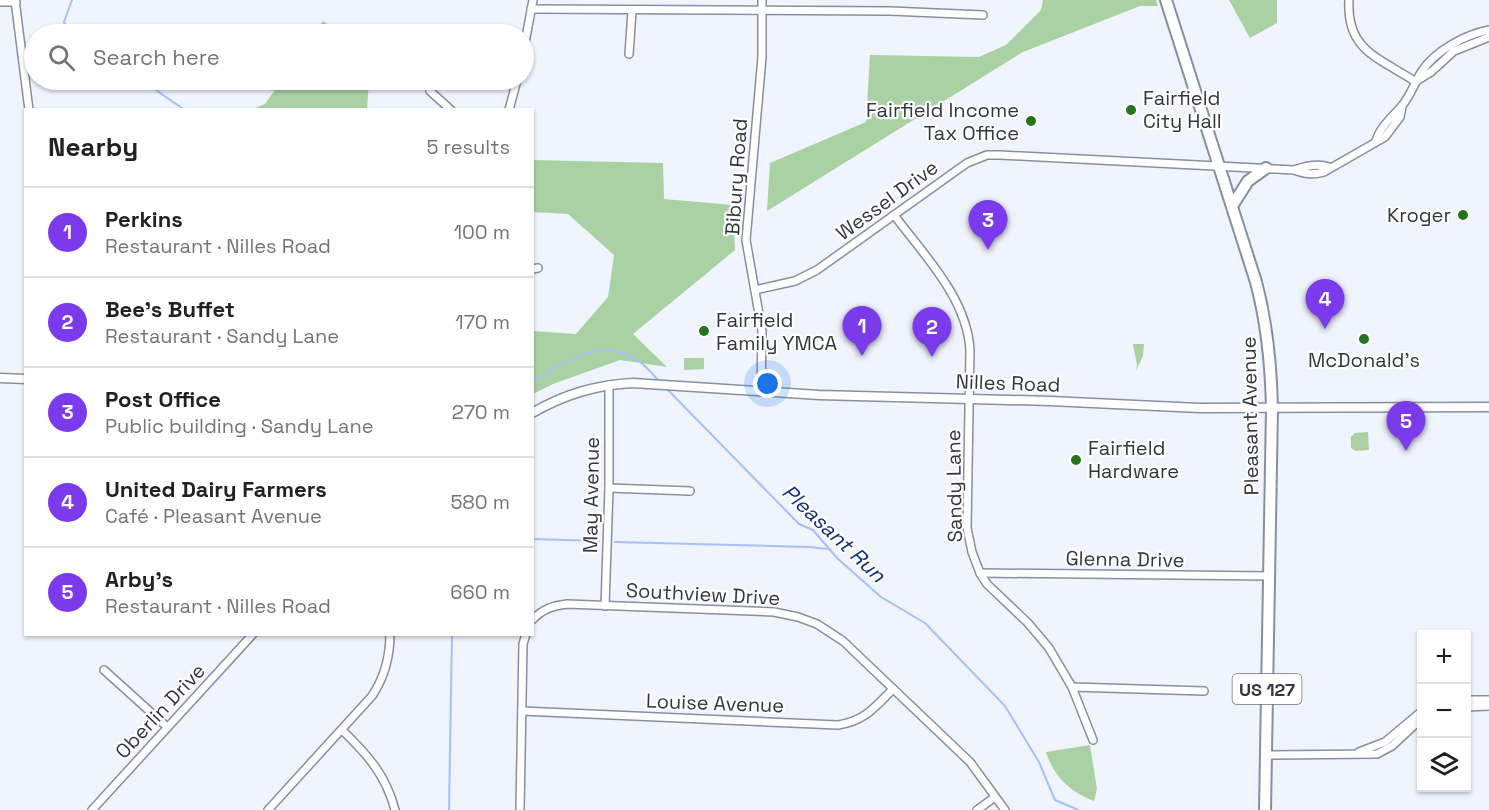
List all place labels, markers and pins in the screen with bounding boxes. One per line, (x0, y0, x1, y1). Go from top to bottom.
place label: Fairfield City Hall (1143, 85, 1222, 134)
place label: Fairfield Income Tax Office (866, 97, 1019, 146)
marker: Fairfield City Hall (1124, 103, 1138, 117)
marker: Fairfield Income Tax Office (1024, 114, 1038, 128)
pin: 3 (968, 200, 1008, 250)
place label: Kroger (1387, 202, 1451, 228)
marker: Kroger (1456, 208, 1470, 222)
pin: 4 (1306, 280, 1344, 329)
pin: 1 (842, 306, 882, 356)
place label: Fairfield Family YMCA (716, 307, 837, 356)
pin: 2 (912, 308, 952, 357)
marker: Fairfield Family YMCA (697, 324, 711, 338)
marker: McDonald's (1357, 332, 1371, 346)
place label: McDonald's (1308, 347, 1420, 373)
pin: 5 (1386, 402, 1426, 451)
place label: Fairfield Hardware (1088, 435, 1179, 484)
marker: Fairfield Hardware (1069, 453, 1083, 467)

